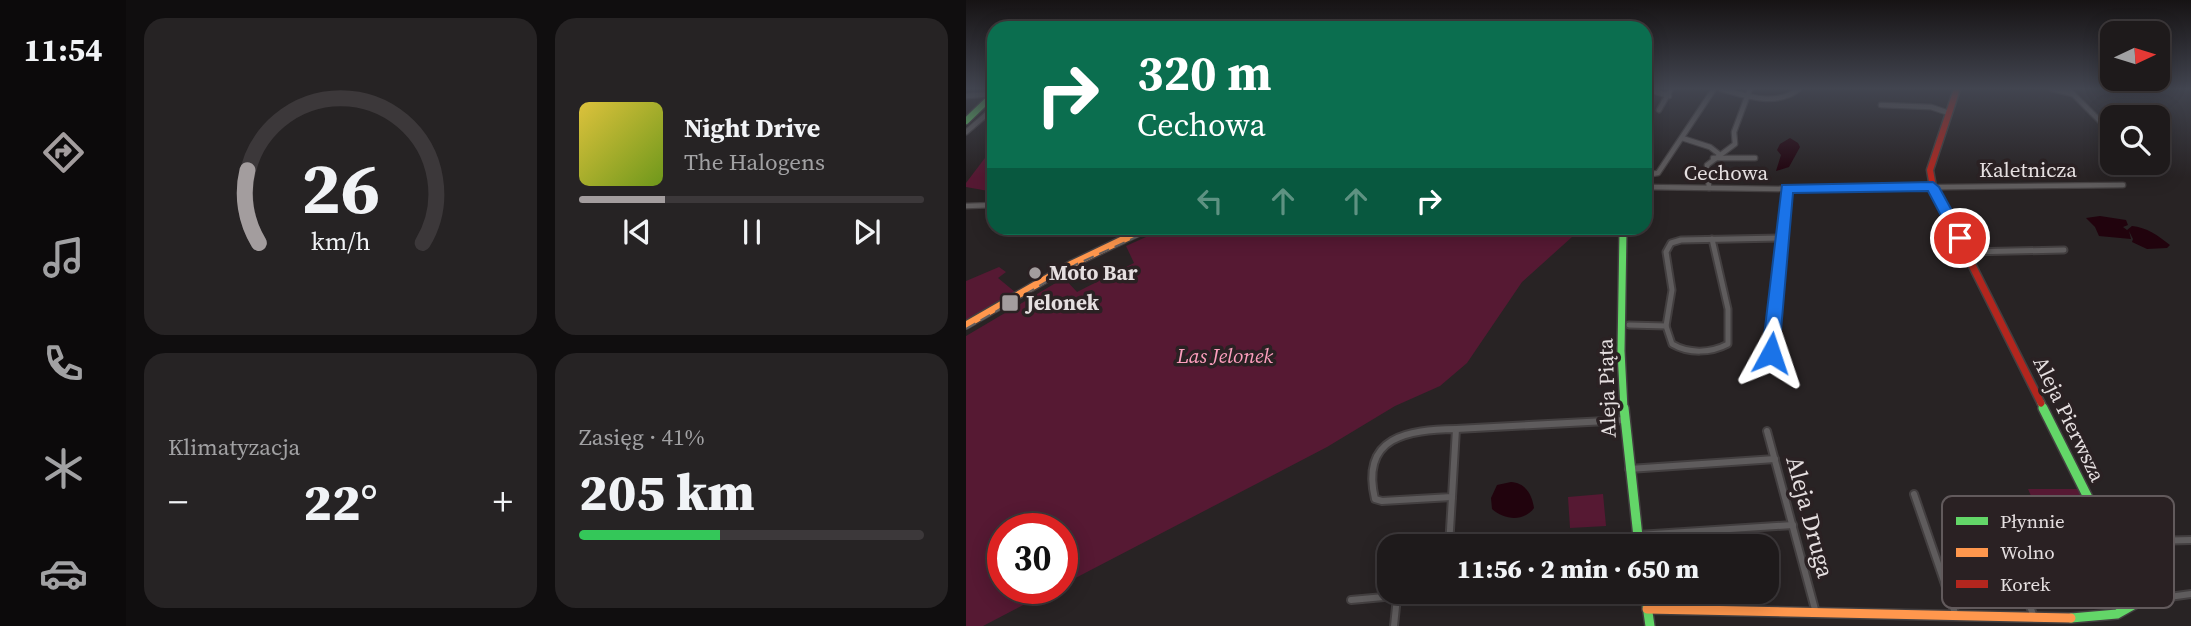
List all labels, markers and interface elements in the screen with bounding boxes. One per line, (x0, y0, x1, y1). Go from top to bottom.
north arrow (2100, 21, 2170, 91)
map controls (2100, 21, 2170, 175)
text: 11:54 (24, 28, 102, 72)
text: 320 m (1137, 39, 1272, 106)
icon: right (1022, 49, 1113, 140)
text: Cechowa (1137, 103, 1266, 147)
button: search (2100, 105, 2170, 175)
text: Night Drive (684, 110, 820, 146)
icon: directions (39, 128, 88, 177)
text: 26 (301, 138, 380, 237)
text: The Halogens (684, 146, 825, 178)
street label: Kaletnicza (1979, 155, 2077, 184)
street label: Cechowa (1684, 158, 1769, 187)
icon: left (1191, 182, 1229, 220)
icon: ahead (1264, 182, 1302, 220)
icon: ahead (1337, 182, 1375, 220)
icon: right (1410, 182, 1448, 220)
pin (1930, 208, 1990, 268)
icon: previous (618, 213, 656, 251)
icon: pause (733, 213, 771, 251)
icon: next (848, 213, 886, 251)
icon: arrive (1941, 219, 1979, 257)
text: km/h (311, 224, 370, 258)
icon: music (39, 233, 88, 282)
place label: Moto Bar (1049, 258, 1138, 287)
marker: Moto Bar (1027, 265, 1043, 281)
place label: Jelonek (1024, 288, 1099, 317)
marker: Jelonek (1000, 293, 1020, 313)
position arrow (1734, 316, 1808, 390)
street label: Aleja Piąta (1590, 338, 1623, 438)
icon: phone (39, 339, 88, 388)
park label: Las Jelonek (1176, 341, 1273, 370)
street label: Aleja Pierwsza (2027, 351, 2112, 487)
text: Zasięg · 41% (579, 421, 705, 453)
text: Klimatyzacja (168, 431, 300, 463)
icon: climate (39, 444, 88, 493)
street label: Aleja Druga (1778, 452, 1843, 582)
text: 205 km (579, 456, 755, 527)
text: 22° (303, 466, 378, 537)
text: − (168, 476, 188, 528)
text: + (493, 476, 513, 528)
legend (1942, 496, 2174, 608)
text: Płynnie (2000, 508, 2065, 534)
speed limit sign: 30 (987, 513, 1078, 604)
text: Wolno (2000, 539, 2055, 565)
icon: car (39, 549, 88, 598)
text: 11:56 · 2 min · 650 m (1457, 551, 1699, 587)
text: Korek (2000, 571, 2051, 597)

